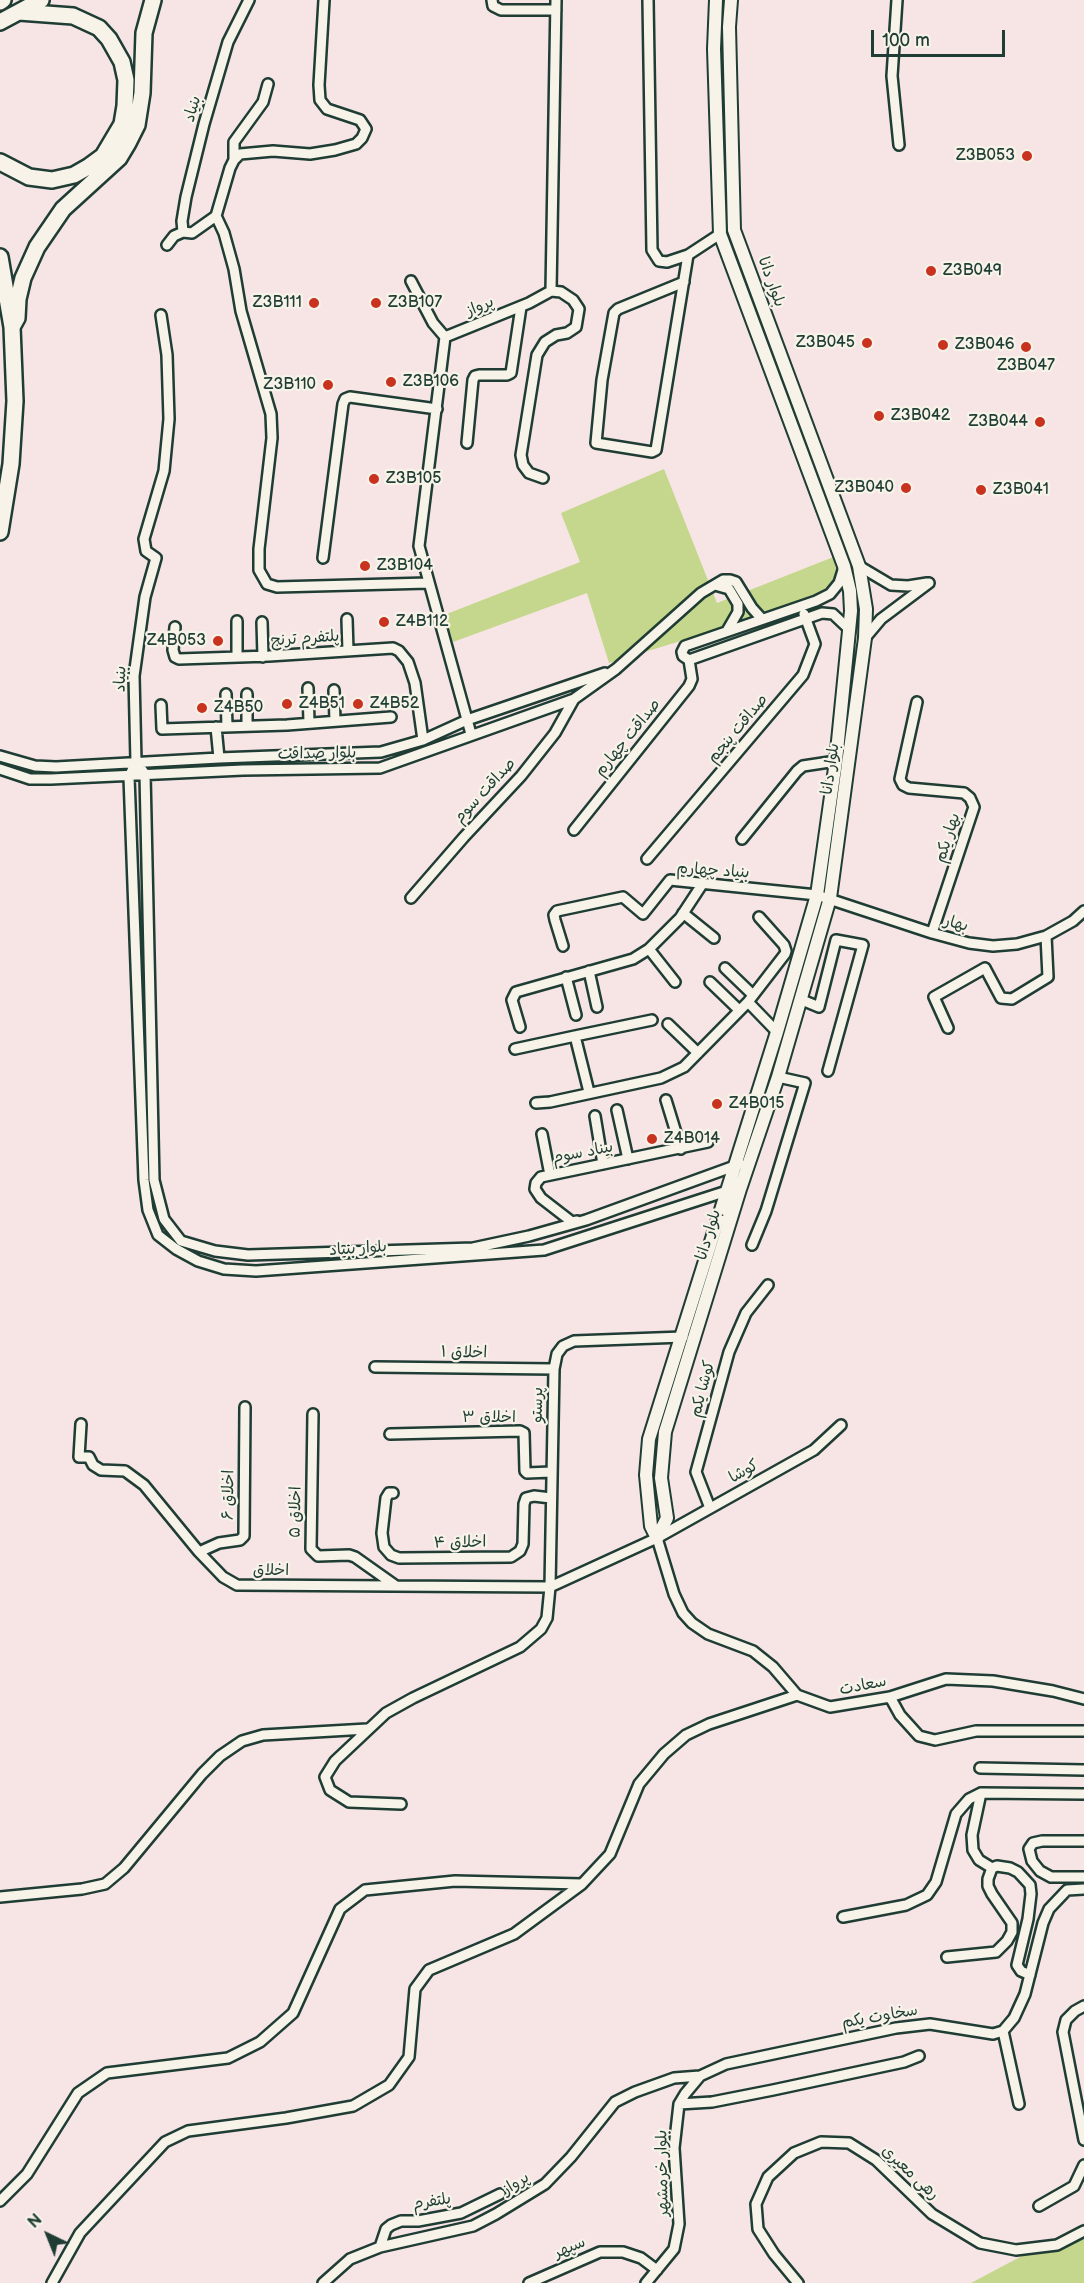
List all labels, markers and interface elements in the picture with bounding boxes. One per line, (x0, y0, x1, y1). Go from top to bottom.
scale bar (874, 18, 1008, 56)
text: 100 m (882, 30, 930, 51)
street label: بنیاد (180, 94, 206, 124)
place label: Z3B053 (956, 146, 1015, 166)
marker: Z3B053 (1020, 149, 1034, 163)
street label: بلوار دانا (753, 254, 789, 310)
place label: Z3B049 (943, 261, 1002, 281)
marker: Z3B049 (924, 264, 938, 278)
place label: Z3B111 (253, 293, 302, 313)
place label: Z3B107 (388, 293, 442, 313)
street label: پرواز (463, 293, 497, 321)
marker: Z3B111 (307, 296, 321, 310)
marker: Z3B107 (369, 296, 383, 310)
place label: Z3B045 (796, 333, 855, 353)
place label: Z3B046 (955, 335, 1015, 355)
marker: Z3B045 (860, 336, 874, 350)
marker: Z3B046 (936, 338, 950, 352)
marker: Z3B047 (1019, 340, 1033, 354)
place label: Z3B047 (997, 356, 1055, 376)
place label: Z3B106 (403, 372, 459, 392)
place label: Z3B110 (264, 375, 316, 395)
marker: Z3B106 (384, 375, 398, 389)
marker: Z3B110 (321, 378, 335, 392)
place label: Z3B042 (891, 406, 950, 426)
marker: Z3B042 (872, 409, 886, 423)
place label: Z3B044 (968, 412, 1028, 432)
marker: Z3B044 (1033, 415, 1047, 429)
place label: Z3B105 (386, 469, 441, 489)
marker: Z3B105 (367, 472, 381, 486)
place label: Z3B040 (835, 478, 894, 498)
place label: Z3B041 (993, 480, 1049, 500)
marker: Z3B040 (899, 481, 913, 495)
marker: Z3B041 (974, 483, 988, 497)
place label: Z3B104 (377, 556, 433, 576)
marker: Z3B104 (358, 559, 372, 573)
place label: Z4B112 (396, 612, 448, 632)
marker: Z4B112 (377, 615, 391, 629)
street label: پلتفرم ترنج (270, 627, 340, 651)
place label: Z4B053 (147, 631, 206, 651)
marker: Z4B053 (211, 634, 225, 648)
street label: بنیاد (111, 665, 131, 693)
street label: صداقت پنجم (704, 691, 772, 767)
place label: Z4B51 (299, 694, 345, 714)
place label: Z4B52 (370, 694, 419, 714)
street label: صداقت چهارم (591, 695, 665, 781)
marker: Z4B51 (280, 697, 294, 711)
marker: Z4B52 (351, 697, 365, 711)
place label: Z4B50 (214, 698, 263, 718)
marker: Z4B50 (195, 701, 209, 715)
street label: بلوار دانا (818, 742, 844, 796)
street label: بلوار صداقت (277, 744, 357, 764)
street label: صداقت سوم (450, 754, 520, 828)
street label: بهار یکم (931, 811, 965, 865)
street label: بنیاد چهارم (676, 859, 750, 883)
street label: بهار (942, 912, 970, 936)
place label: Z4B015 (729, 1094, 784, 1114)
marker: Z4B015 (710, 1097, 724, 1111)
place label: Z4B014 (664, 1129, 720, 1149)
marker: Z4B014 (645, 1132, 659, 1146)
street label: بیناد سوم (551, 1138, 615, 1168)
street label: بلوار دانا (692, 1207, 726, 1263)
street label: بلوار بنیاد (329, 1237, 387, 1261)
street label: اخلاق ۱ (441, 1343, 487, 1363)
street label: کوشا یکم (686, 1359, 720, 1419)
street label: پرستو (528, 1387, 548, 1423)
street label: اخلاق ۳ (462, 1408, 516, 1428)
street label: کوشا (726, 1456, 762, 1488)
street label: اخلاق ۶ (219, 1470, 239, 1520)
street label: اخلاق ۵ (286, 1486, 306, 1538)
street label: اخلاق ۴ (434, 1533, 486, 1553)
street label: اخلاق (253, 1561, 289, 1581)
street label: سعادت (838, 1672, 888, 1700)
street label: سخاوت یکم (841, 2001, 919, 2033)
street label: بلوار خرمشهر (653, 2130, 673, 2216)
street label: رهی معیری (877, 2141, 943, 2205)
street label: پرواز (499, 2168, 533, 2200)
street label: پلتفرم (411, 2189, 453, 2215)
north arrow (18, 2205, 78, 2265)
text: N (25, 2210, 46, 2233)
street label: سپهر (551, 2233, 589, 2263)

